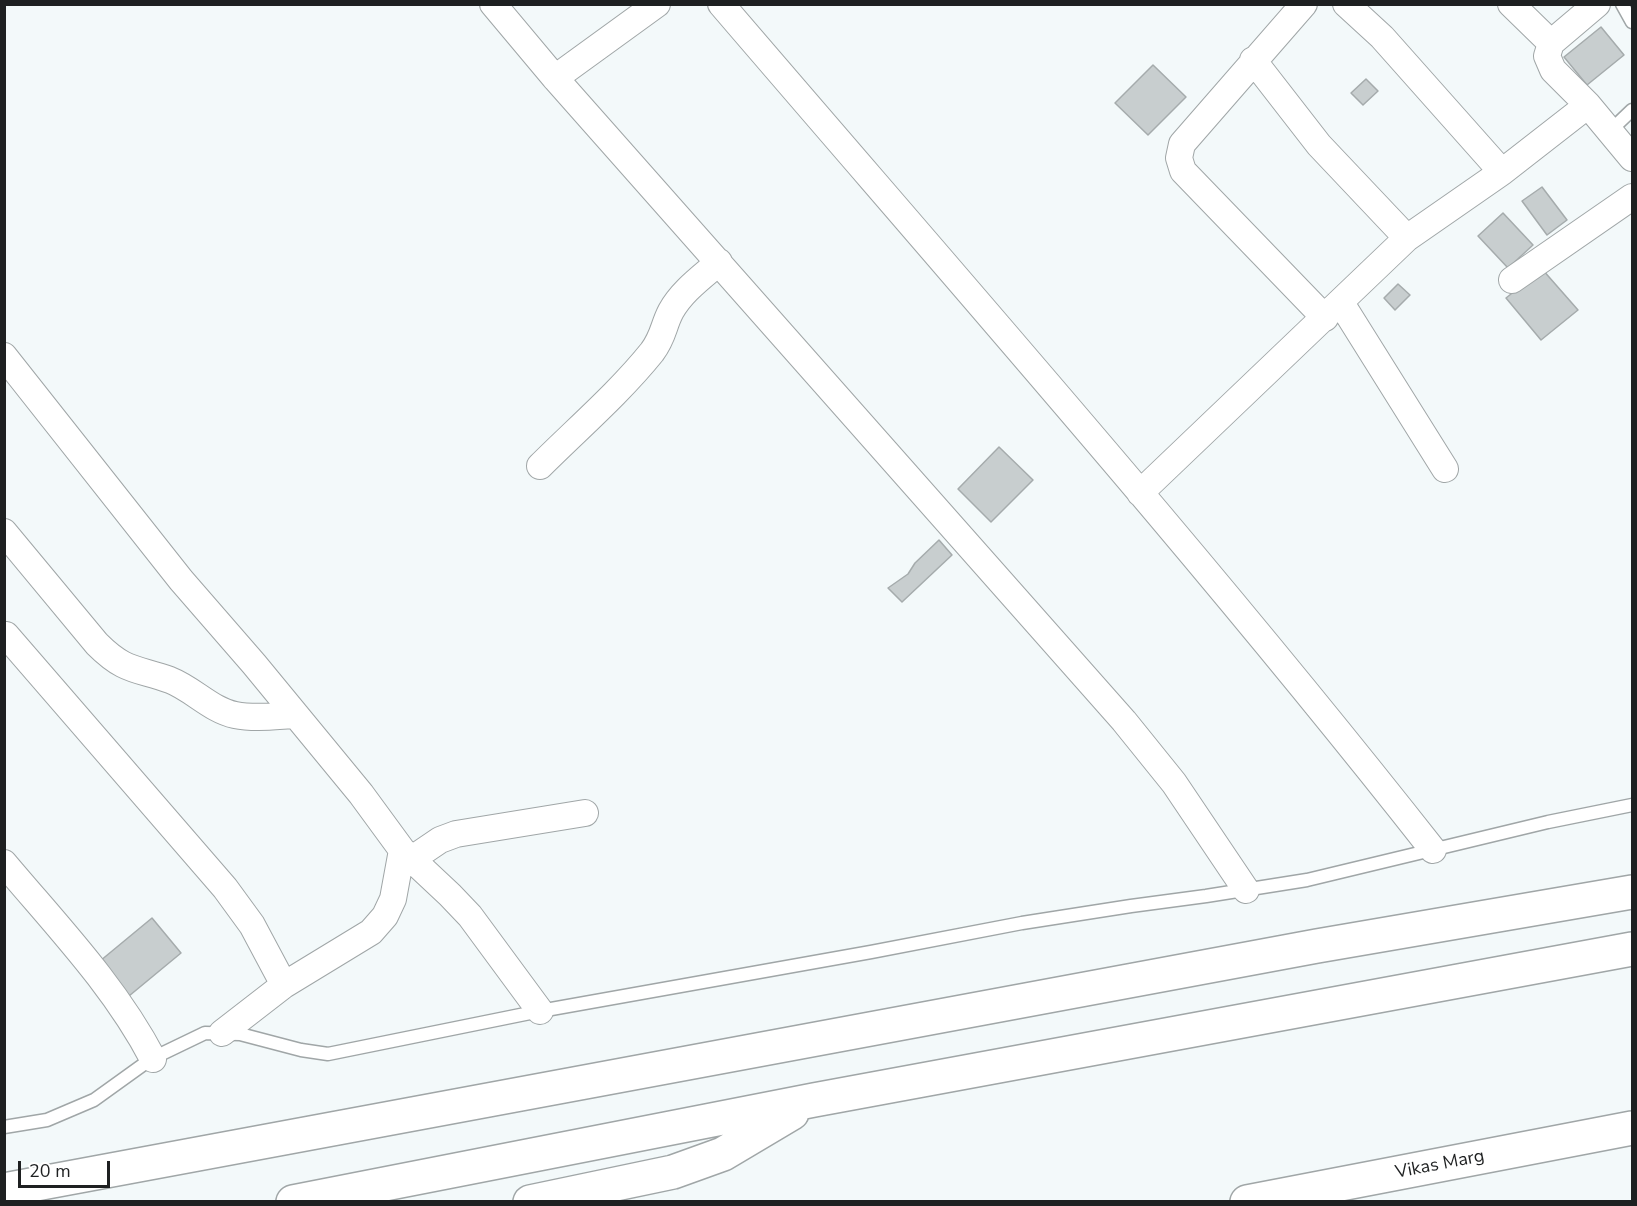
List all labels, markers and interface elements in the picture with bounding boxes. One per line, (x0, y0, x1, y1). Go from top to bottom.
street label: Vikas Marg (1394, 1146, 1486, 1184)
scale bar (21, 1149, 112, 1187)
text: 20 m (29, 1159, 71, 1183)

